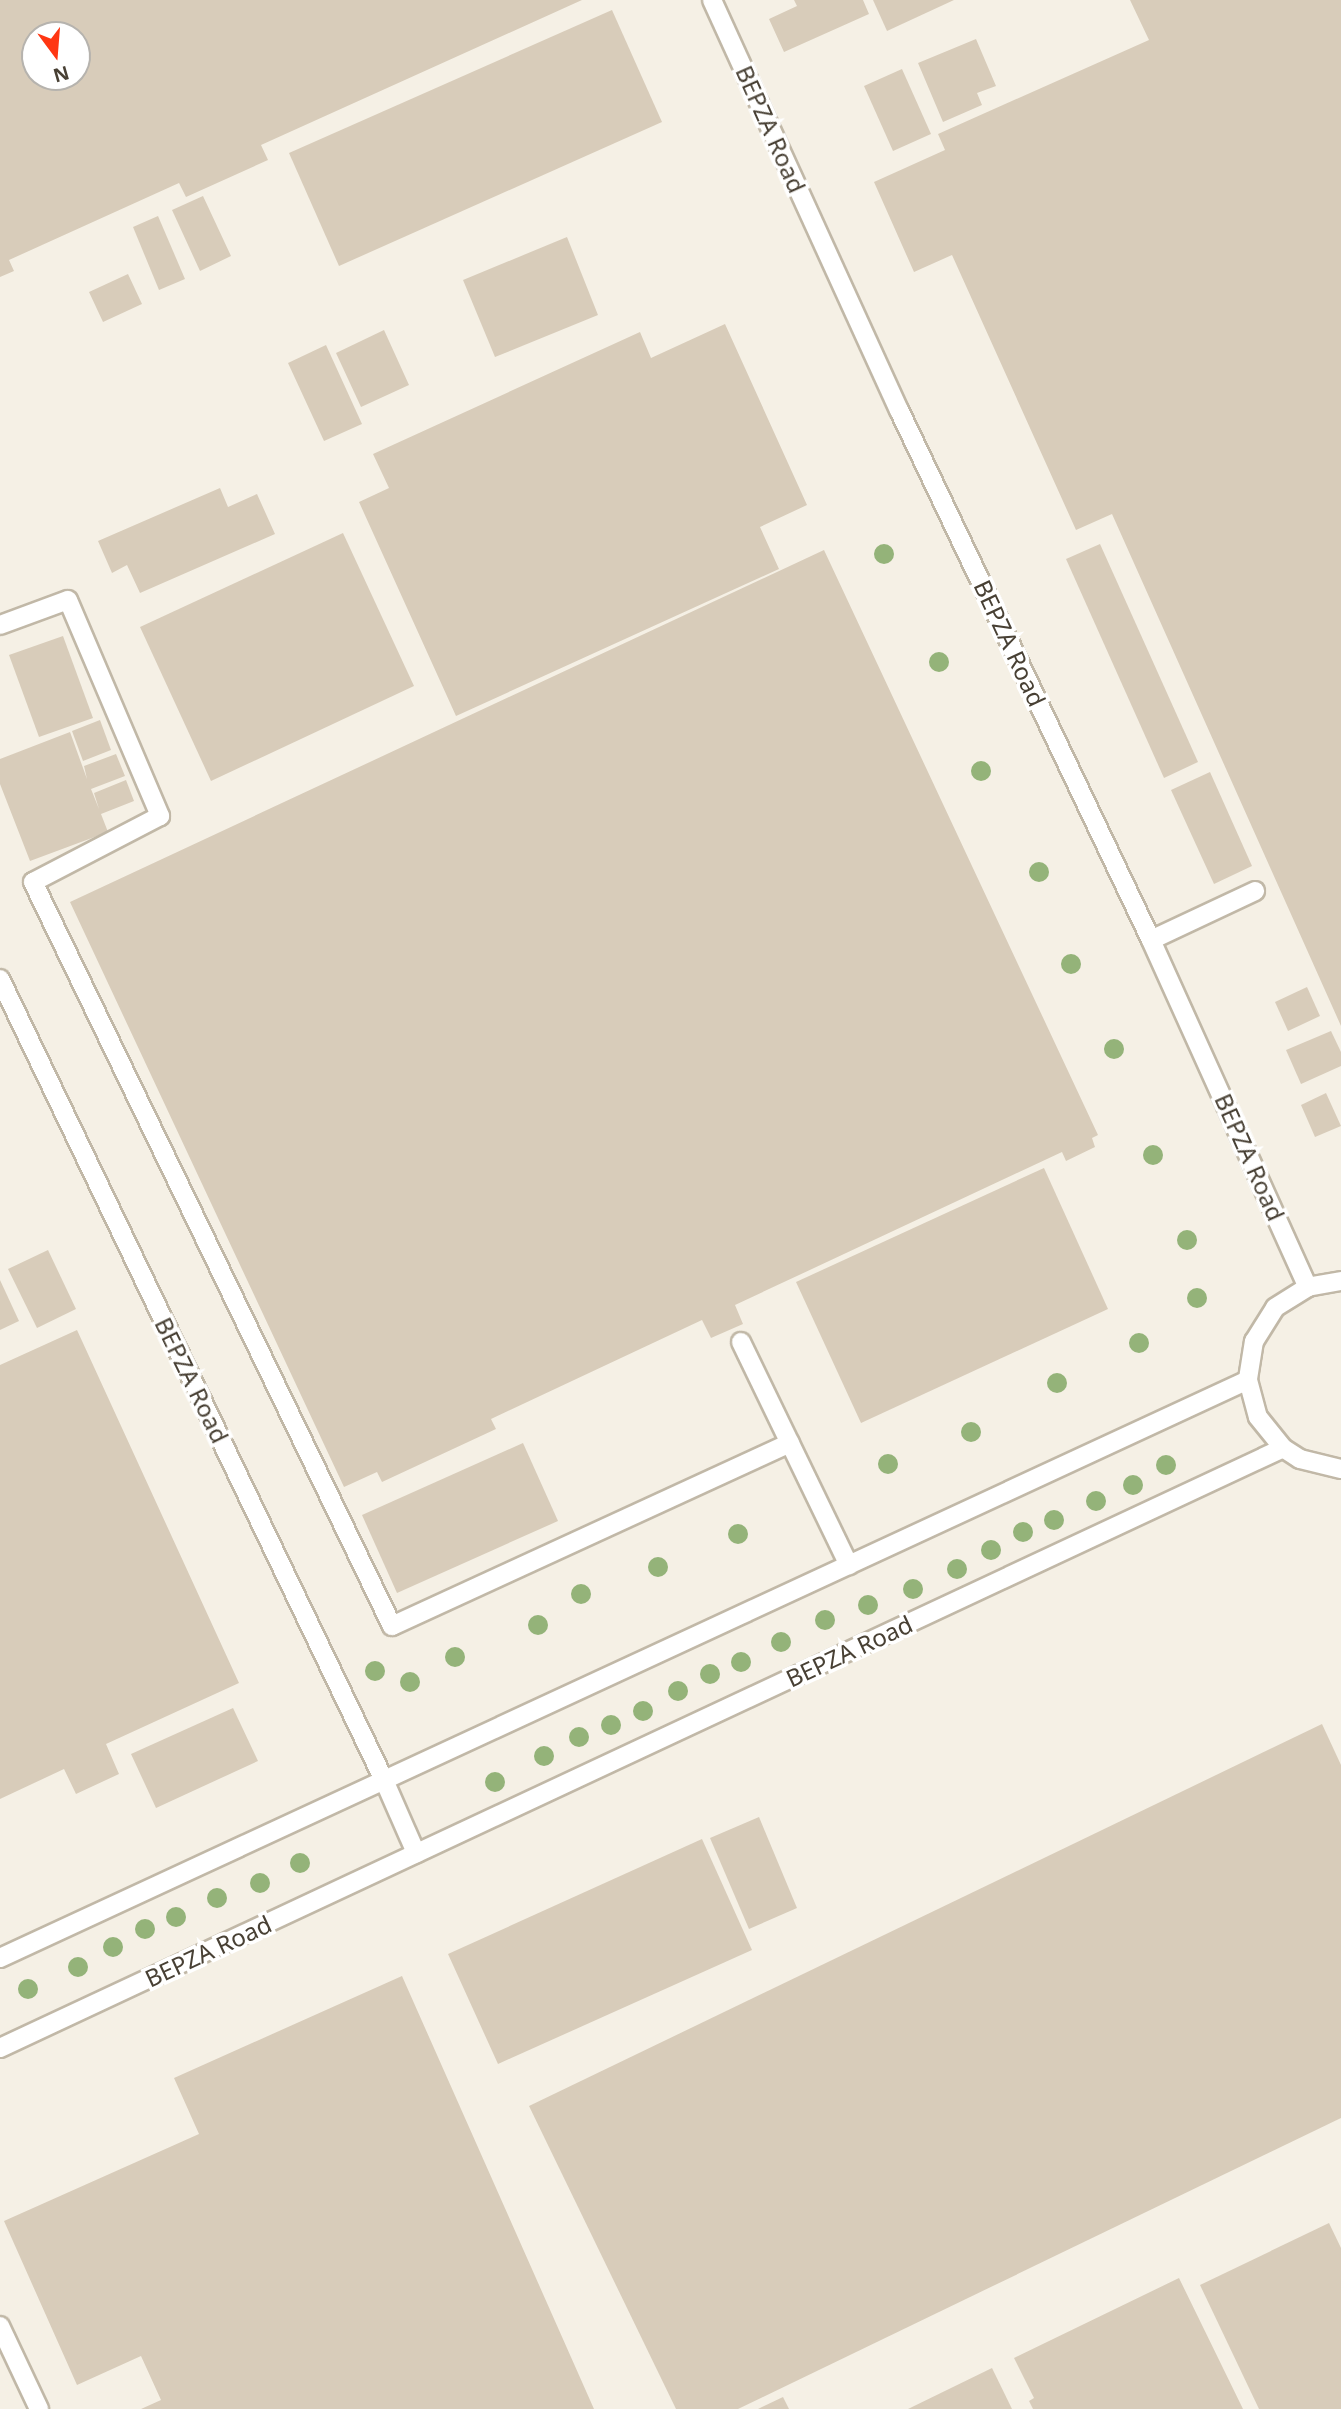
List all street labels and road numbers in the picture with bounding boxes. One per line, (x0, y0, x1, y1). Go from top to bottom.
street label: BEPZA Road (730, 61, 812, 197)
street label: BEPZA Road (968, 575, 1052, 711)
street label: BEPZA Road (1209, 1089, 1291, 1225)
street label: BEPZA Road (149, 1312, 235, 1448)
street label: BEPZA Road (781, 1609, 917, 1693)
street label: BEPZA Road (140, 1909, 276, 1993)

